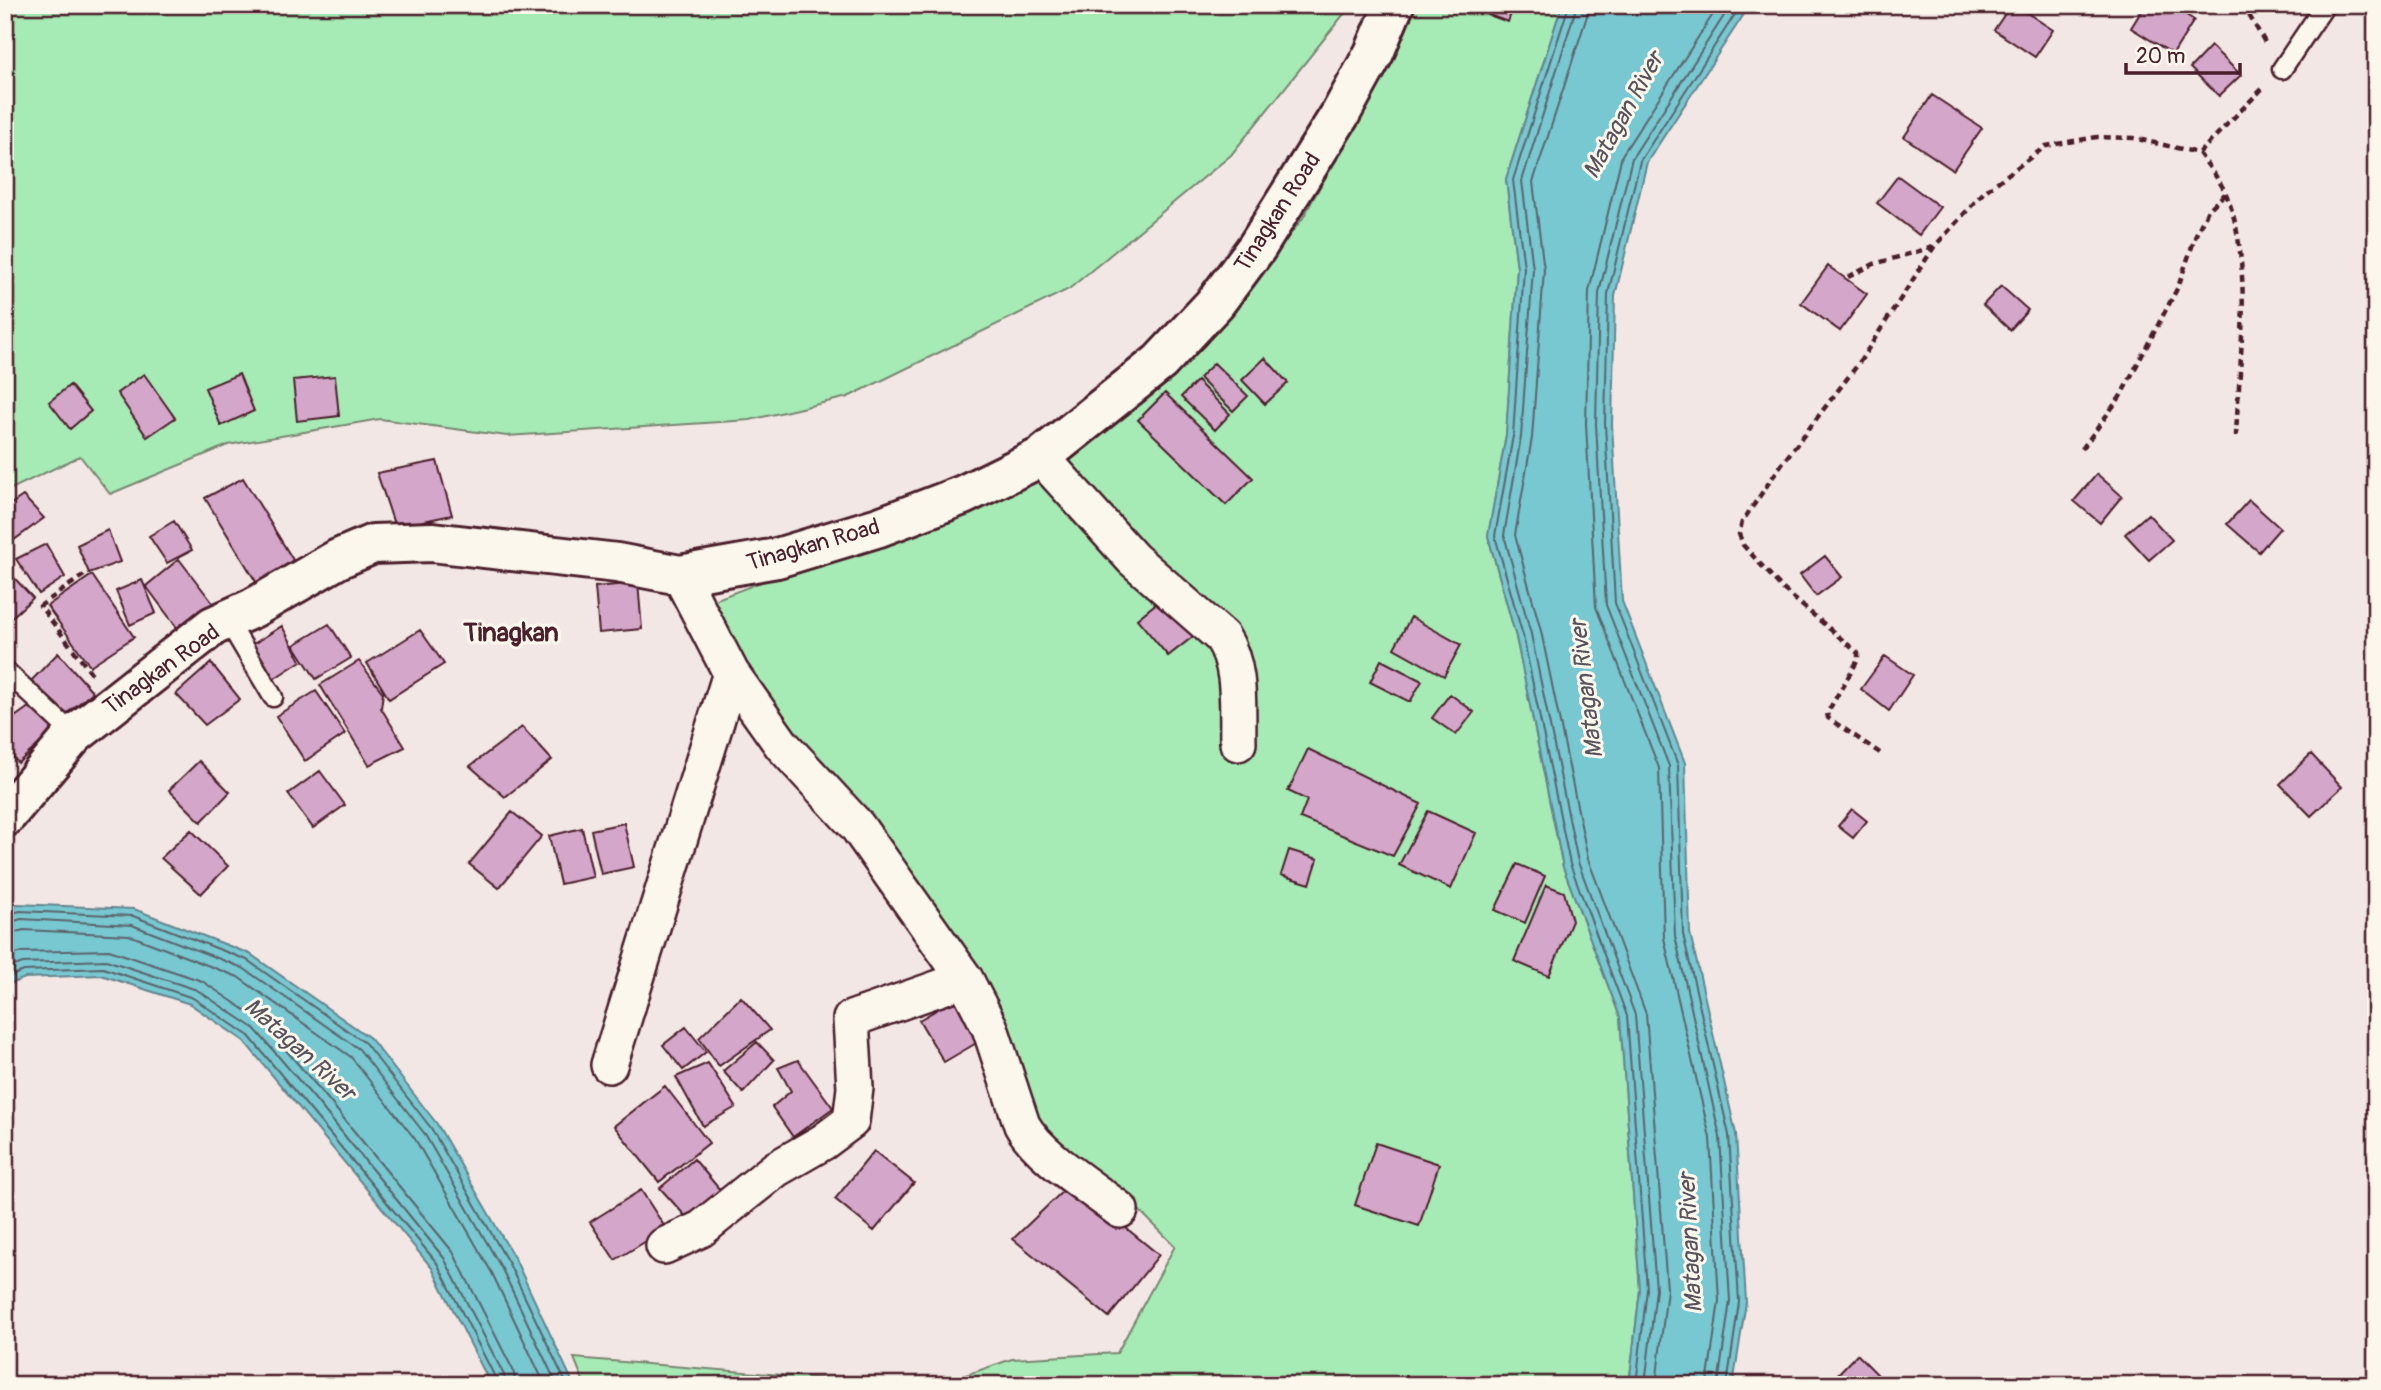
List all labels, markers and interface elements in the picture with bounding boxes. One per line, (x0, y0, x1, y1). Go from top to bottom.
scale bar (2126, 32, 2239, 76)
text: 20 m (2136, 43, 2185, 70)
water label: Matagan River (1577, 44, 1672, 183)
street label: Tinagkan Road (1228, 147, 1327, 278)
street label: Tinagkan Road (743, 512, 883, 577)
water label: Matagan River (1563, 614, 1609, 760)
street label: Tinagkan Road (97, 617, 225, 721)
district label: Tinagkan (462, 617, 559, 649)
water label: Matagan River (238, 992, 364, 1109)
water label: Matagan River (1672, 1169, 1709, 1314)

